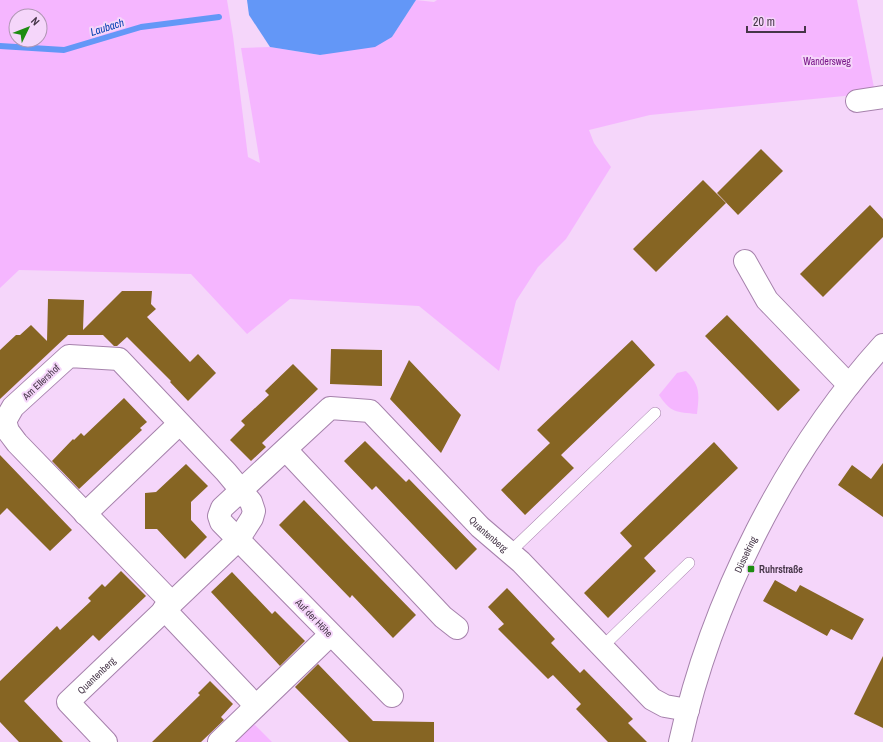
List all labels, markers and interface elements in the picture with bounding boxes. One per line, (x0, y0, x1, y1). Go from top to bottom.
north arrow (8, 8, 48, 48)
scale bar (747, 8, 805, 34)
text: N (28, 14, 43, 28)
text: 20 m (753, 14, 775, 30)
water label: Laubach (88, 15, 126, 39)
park label: Wandersweg (803, 55, 851, 68)
street label: Am Ellershof (19, 361, 63, 403)
street label: Quantenberg (466, 513, 511, 555)
street label: Düsselring (731, 533, 760, 575)
place label: Ruhrstraße (759, 563, 803, 576)
marker: Ruhrstraße (746, 564, 756, 574)
street label: Auf der Höhe (292, 595, 336, 640)
street label: Quantenberg (74, 654, 118, 696)

